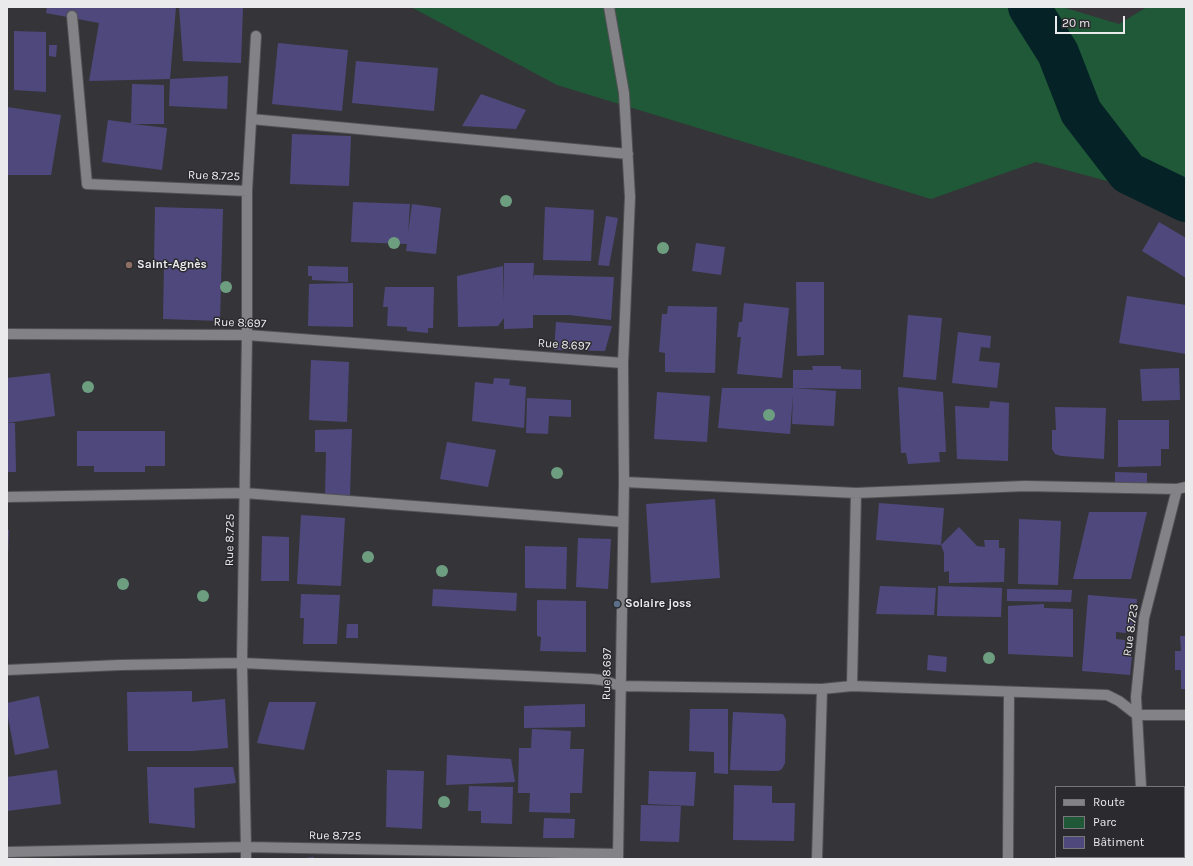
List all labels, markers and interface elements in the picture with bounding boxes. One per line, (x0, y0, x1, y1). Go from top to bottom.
scale bar (1057, 8, 1127, 34)
text: 20 m (1062, 16, 1090, 30)
street label: Rue 8.725 (188, 168, 240, 184)
place label: Saint-Agnès (137, 258, 207, 272)
marker: Saint-Agnès (124, 260, 134, 270)
street label: Rue 8.697 (213, 315, 267, 331)
street label: Rue 8.697 (537, 336, 591, 354)
street label: Rue 8.725 (222, 514, 238, 566)
place label: Solaire joss (625, 597, 692, 611)
marker: Solaire joss (612, 599, 622, 609)
street label: Rue 8.723 (1120, 603, 1142, 657)
street label: Rue 8.697 (599, 648, 615, 700)
legend (1055, 786, 1185, 858)
text: Route (1093, 795, 1125, 809)
text: Parc (1093, 815, 1117, 829)
street label: Rue 8.725 (309, 828, 361, 844)
text: Bâtiment (1093, 835, 1144, 849)

